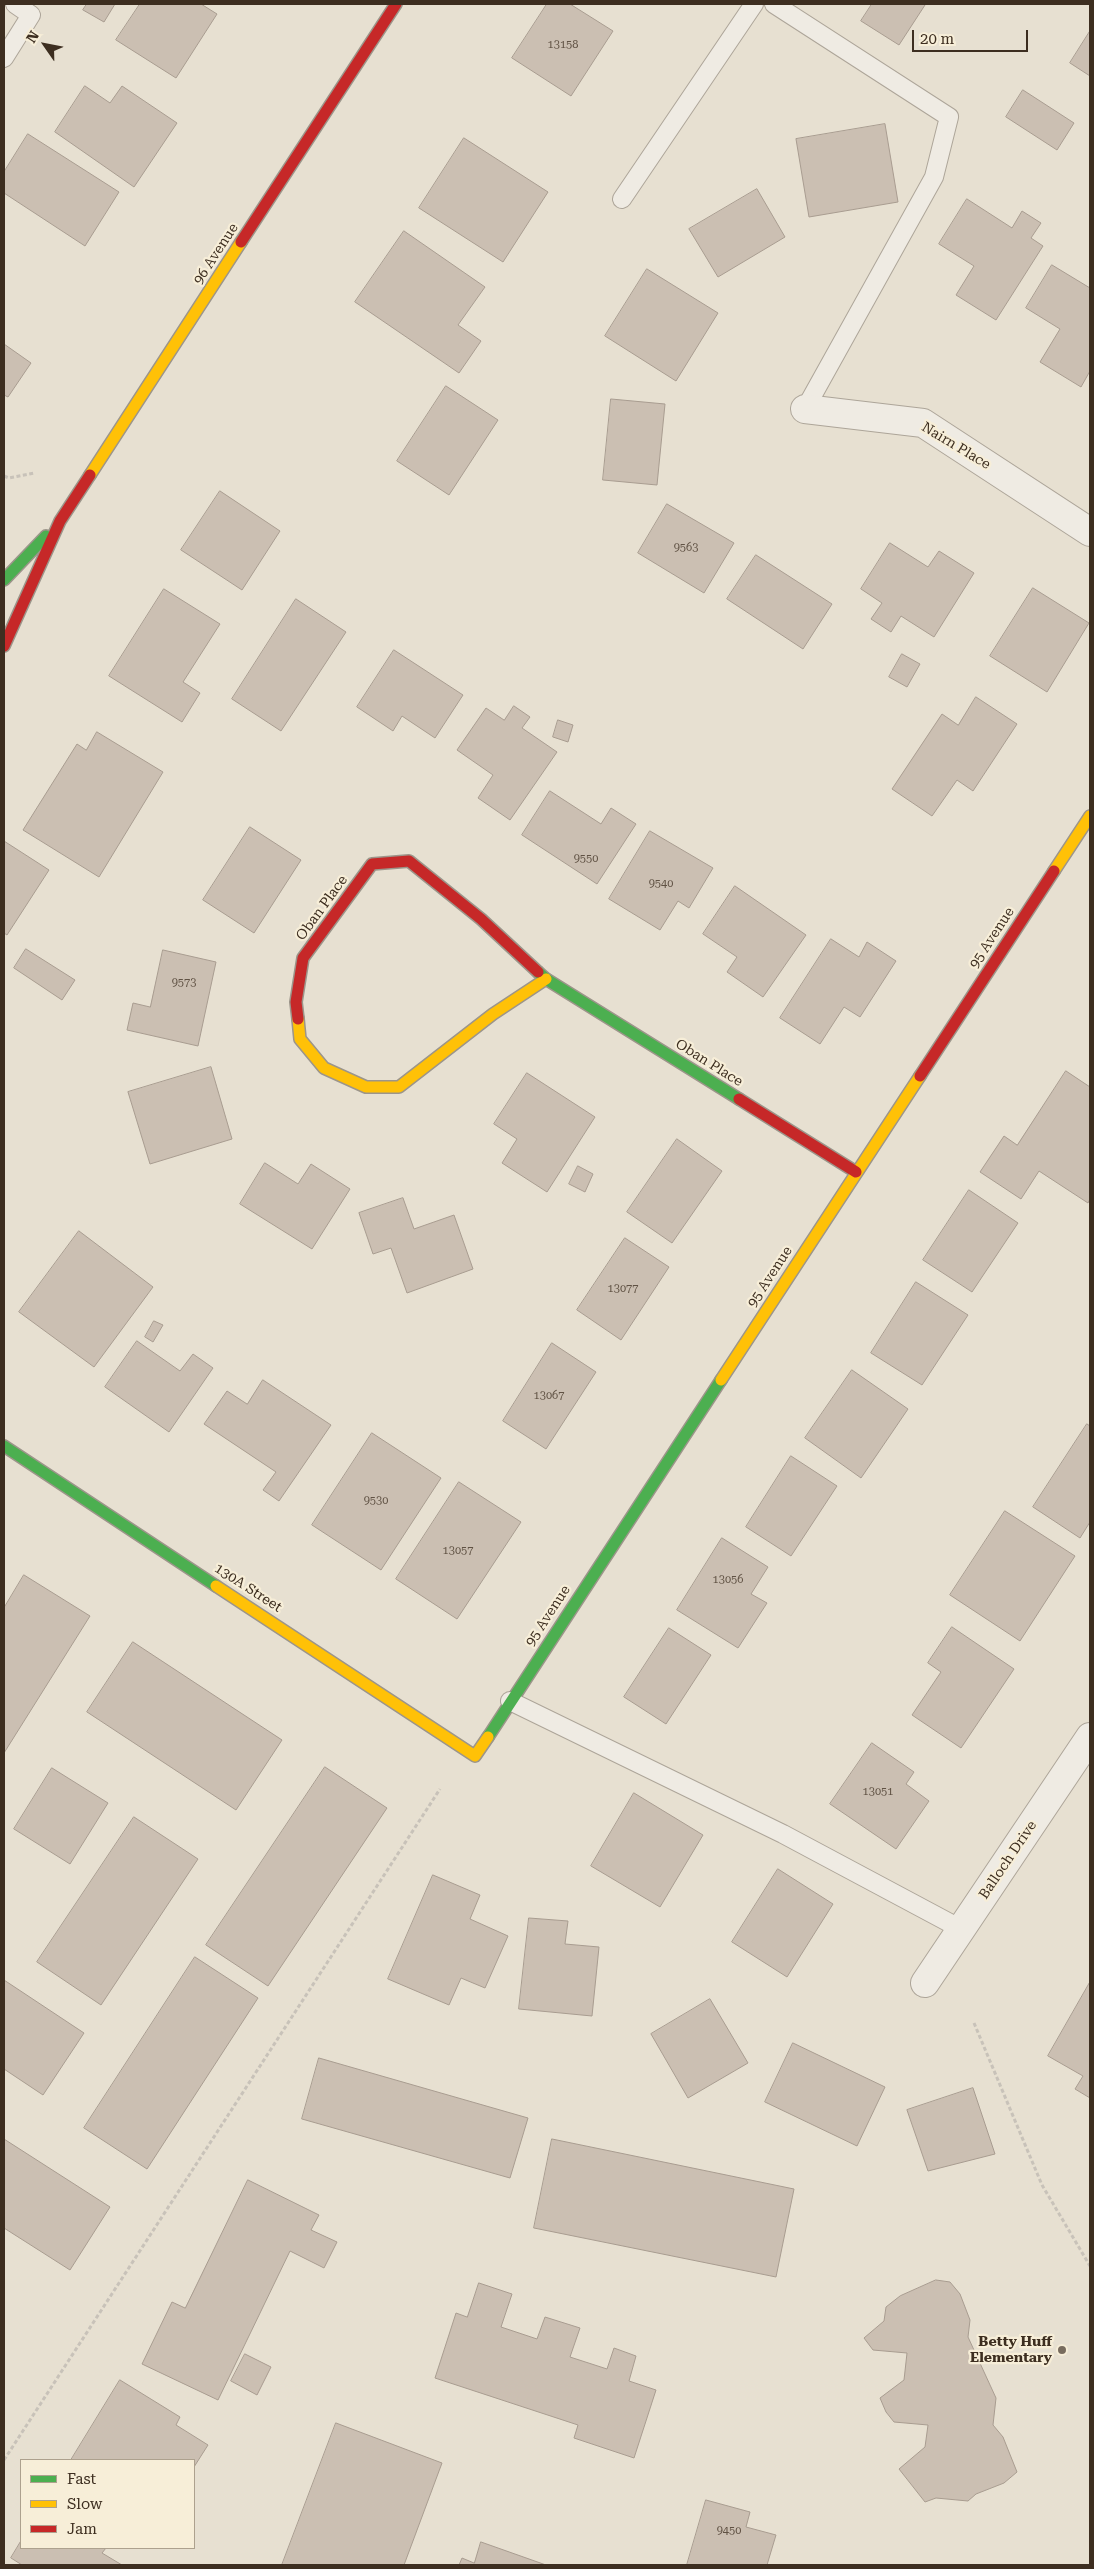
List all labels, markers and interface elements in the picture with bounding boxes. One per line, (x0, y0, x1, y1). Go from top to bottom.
north arrow (20, 20, 70, 70)
scale bar (914, 20, 1030, 52)
text: N (23, 28, 42, 46)
text: 20 m (920, 30, 954, 48)
house number: 13158 (548, 38, 578, 52)
street label: 96 Avenue (190, 220, 242, 288)
street label: Nairn Place (918, 419, 994, 473)
house number: 9563 (674, 541, 698, 555)
house number: 9550 (574, 852, 598, 866)
street label: Oban Place (293, 872, 351, 944)
house number: 9540 (649, 877, 673, 891)
street label: 95 Avenue (966, 904, 1018, 972)
house number: 9573 (172, 976, 196, 990)
street label: Oban Place (672, 1036, 746, 1090)
street label: 95 Avenue (744, 1243, 796, 1311)
house number: 13077 (608, 1282, 638, 1296)
house number: 13067 (534, 1389, 564, 1403)
house number: 9530 (364, 1494, 388, 1508)
house number: 13057 (443, 1544, 473, 1558)
street label: 130A Street (211, 1560, 285, 1616)
house number: 13056 (713, 1573, 743, 1587)
street label: 95 Avenue (522, 1582, 574, 1650)
house number: 13051 (863, 1785, 893, 1799)
street label: Balloch Drive (976, 1818, 1040, 1902)
place label: Betty Huff Elementary (970, 2334, 1052, 2366)
marker: Betty Huff Elementary (1056, 2344, 1068, 2356)
legend (20, 2459, 195, 2549)
text: Fast (67, 2470, 96, 2488)
text: Slow (67, 2495, 102, 2513)
text: Jam (67, 2520, 97, 2538)
house number: 9450 (717, 2524, 741, 2538)

